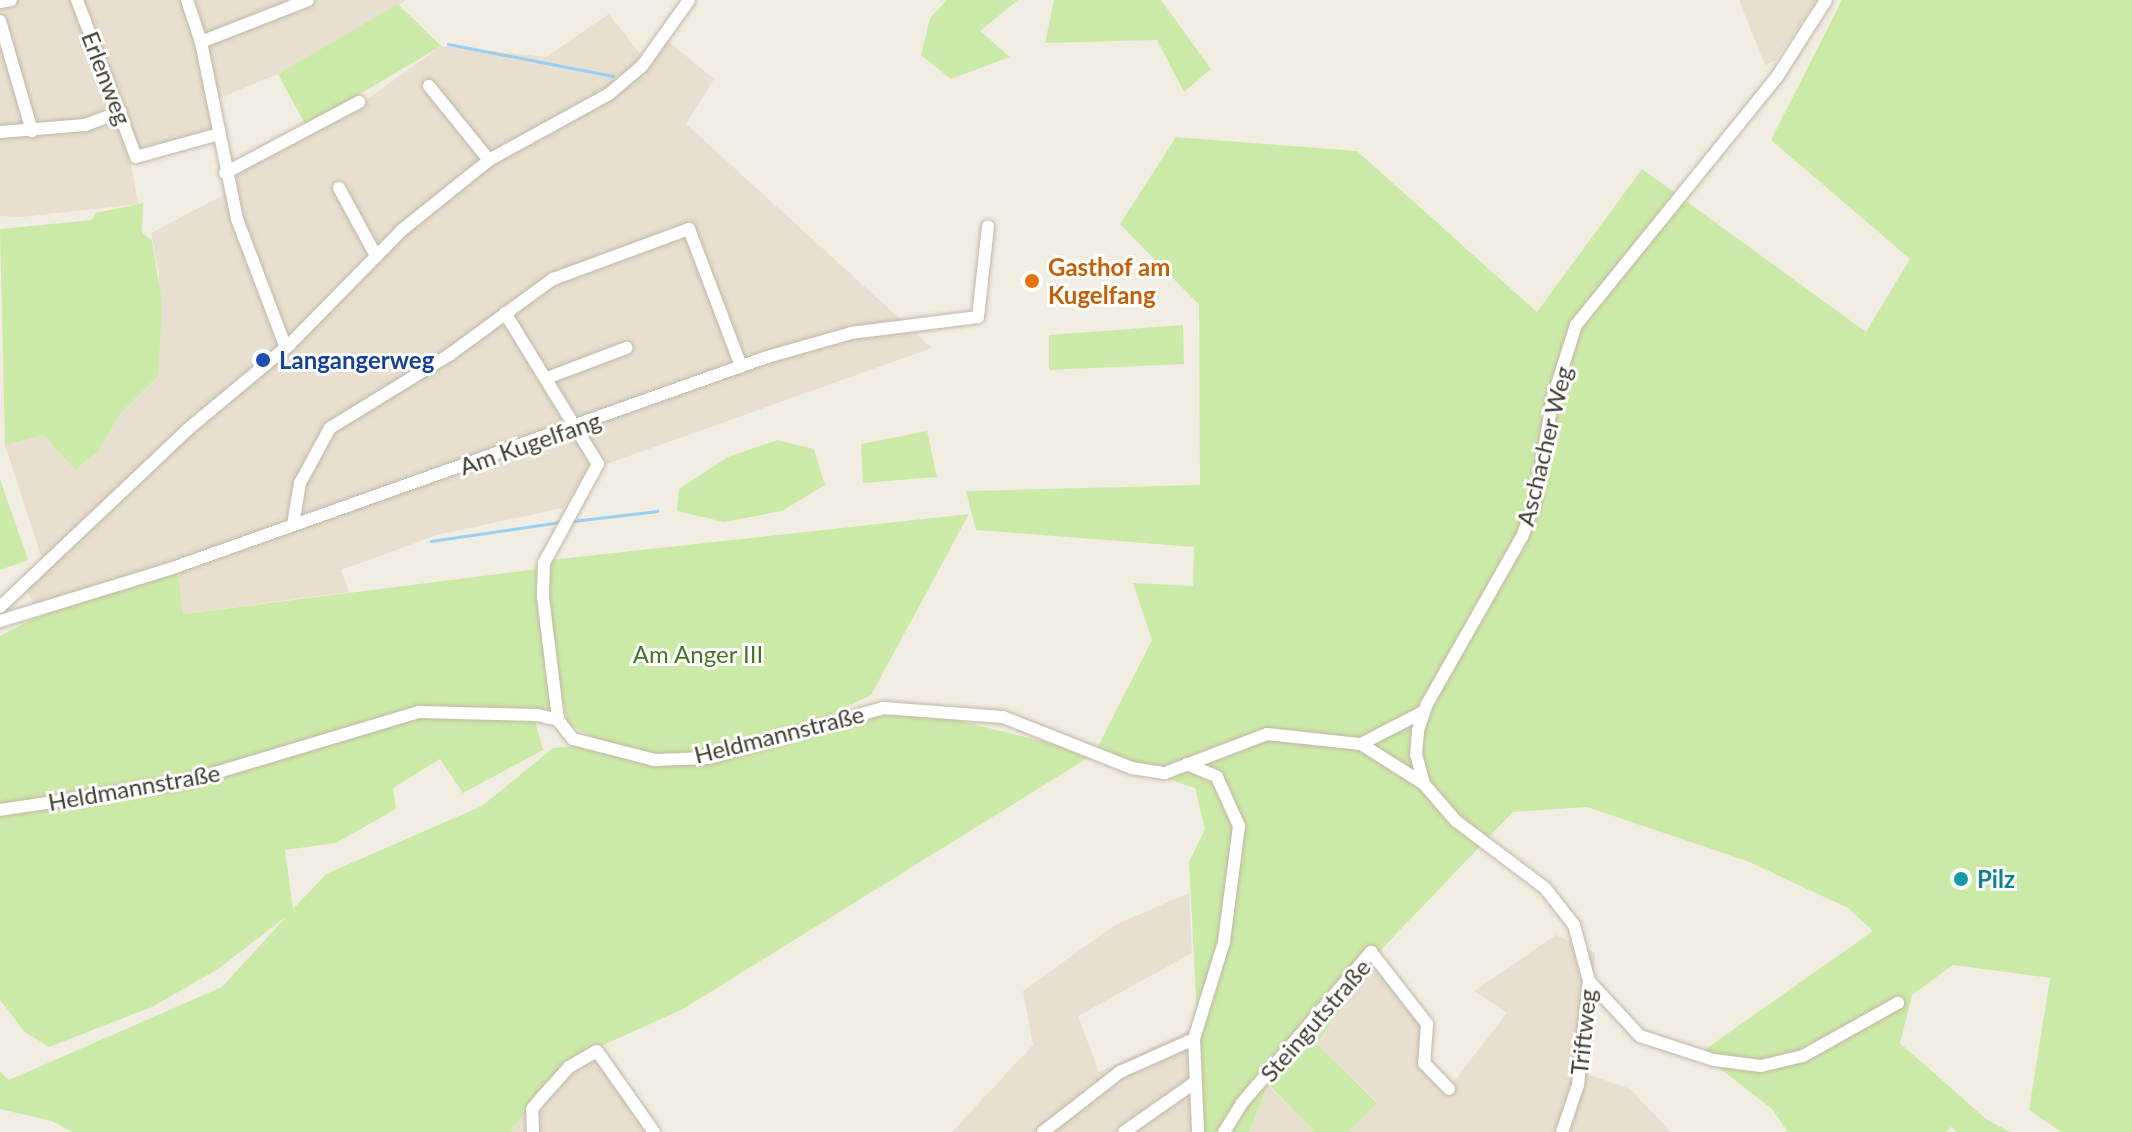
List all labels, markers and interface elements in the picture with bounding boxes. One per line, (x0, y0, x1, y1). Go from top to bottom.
street label: Erlenweg (76, 27, 138, 129)
place label: Gasthof am Kugelfang (1048, 253, 1171, 309)
marker: Gasthof am Kugelfang (1023, 272, 1041, 290)
place label: Langangerweg (279, 346, 434, 374)
marker: Langangerweg (254, 351, 272, 369)
street label: Aschacher Weg (1510, 363, 1578, 529)
street label: Am Kugelfang (456, 405, 604, 481)
park label: Am Anger III (632, 640, 764, 668)
street label: Heldmannstraße (691, 699, 867, 769)
street label: Heldmannstraße (46, 758, 222, 816)
place label: Pilz (1977, 865, 2015, 893)
marker: Pilz (1952, 870, 1970, 888)
street label: Steingutstraße (1254, 953, 1376, 1087)
street label: Triftweg (1564, 988, 1602, 1076)

